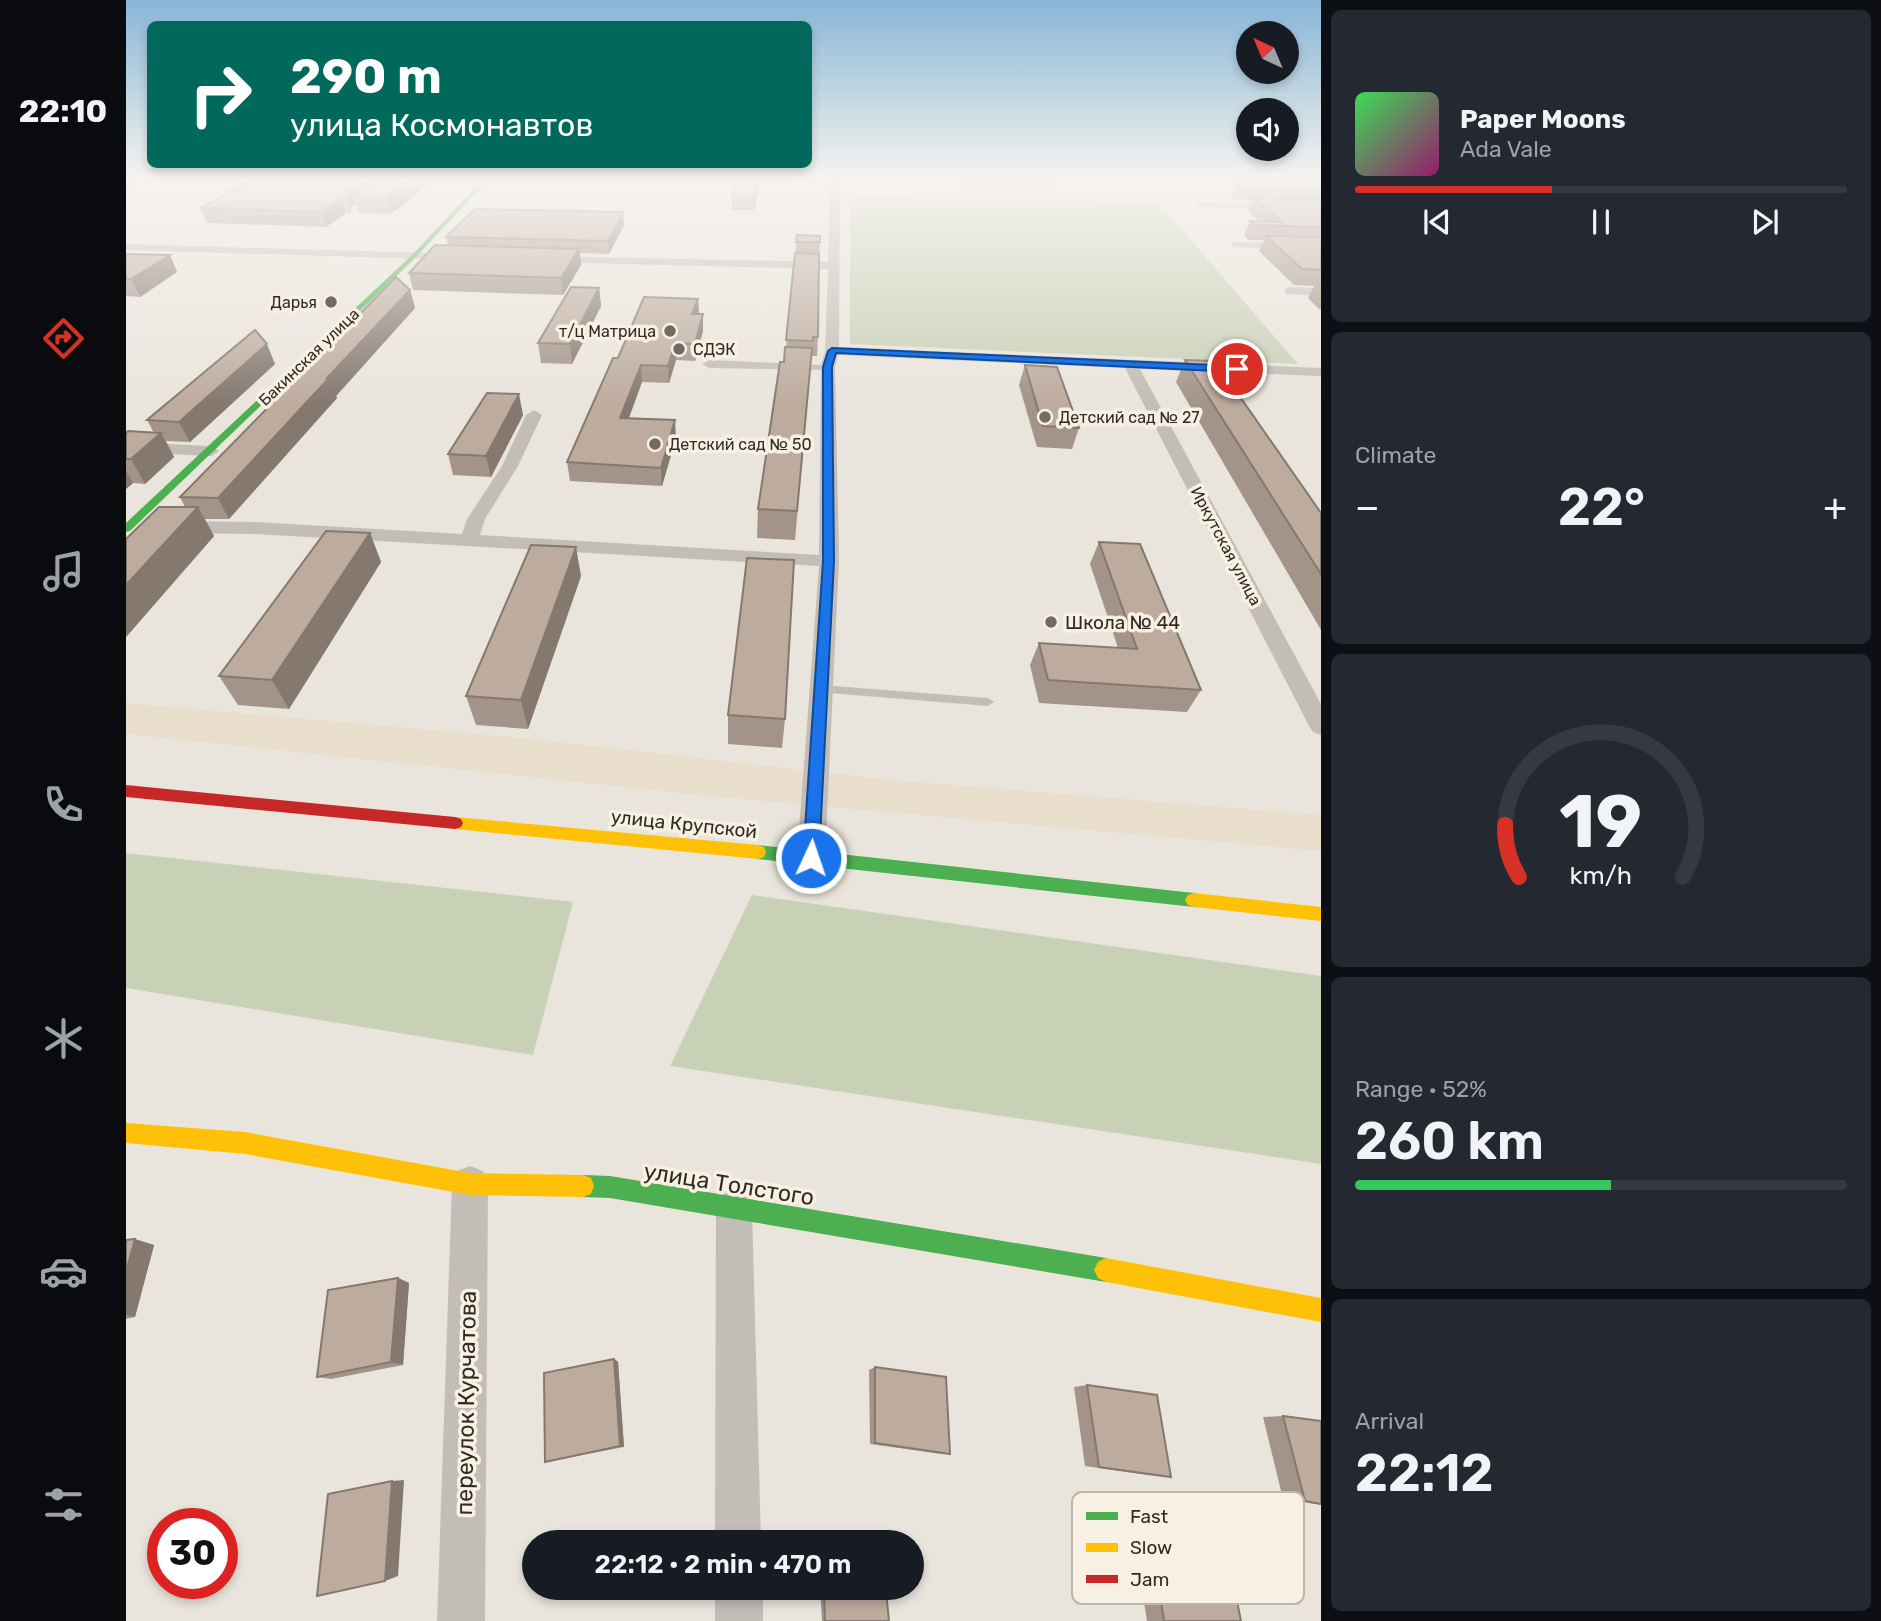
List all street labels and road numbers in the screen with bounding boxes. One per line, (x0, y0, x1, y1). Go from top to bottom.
street label: Бакинская улица (255, 304, 363, 410)
street label: Иркутская улица (1187, 483, 1265, 609)
street label: улица Крупской (610, 805, 758, 843)
street label: улица Толстого (642, 1157, 816, 1211)
street label: переулок Курчатова (450, 1290, 482, 1516)

